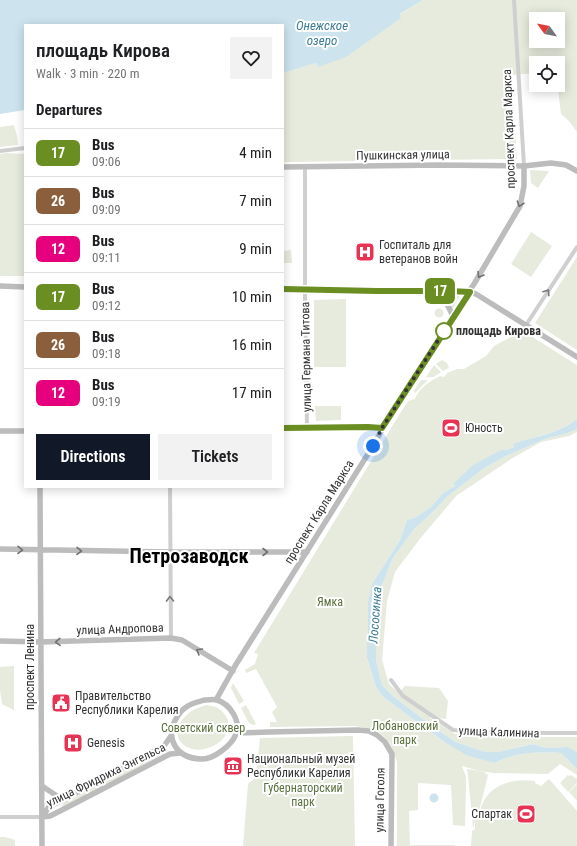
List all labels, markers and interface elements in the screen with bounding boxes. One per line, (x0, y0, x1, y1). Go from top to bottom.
north arrow (529, 12, 565, 48)
map controls (529, 12, 565, 92)
water label: Онежское озеро (296, 18, 348, 48)
button: heart (230, 37, 272, 79)
text: площадь Кирова (36, 39, 170, 62)
button: locate (529, 56, 565, 92)
text: Walk · 3 min · 220 m (36, 66, 140, 81)
street label: проспект Карла Маркса (500, 69, 518, 189)
text: Departures (36, 101, 102, 119)
text: Bus (92, 136, 115, 154)
text: 4 min (239, 144, 272, 162)
text: 17 (51, 145, 65, 161)
street label: Пушкинская улица (356, 147, 450, 163)
text: 09:06 (92, 154, 121, 169)
text: Bus (92, 184, 115, 202)
text: 7 min (239, 192, 272, 210)
text: 26 (51, 193, 65, 209)
one-way arrow (516, 200, 524, 207)
text: 09:09 (92, 202, 121, 217)
text: Bus (92, 232, 115, 250)
place label: Госпиталь для ветеранов войн (379, 238, 458, 266)
text: 9 min (239, 240, 272, 258)
text: 12 (51, 241, 65, 257)
hospital icon: Госпиталь для ветеранов войн (354, 241, 376, 263)
text: 09:11 (92, 250, 121, 265)
one-way arrow (478, 271, 485, 278)
line badge: 17 (422, 278, 458, 304)
text: Bus (92, 280, 115, 298)
text: 17 (433, 283, 447, 299)
text: 10 min (232, 288, 272, 306)
text: 17 (51, 289, 65, 305)
one-way arrow (543, 289, 550, 296)
text: 09:12 (92, 298, 121, 313)
street label: улица Германа Титова (298, 301, 314, 412)
marker: площадь Кирова (435, 322, 453, 340)
place label: площадь Кирова (456, 324, 541, 338)
text: Bus (92, 328, 115, 346)
text: 16 min (232, 336, 272, 354)
text: 26 (51, 337, 65, 353)
text: 09:18 (92, 346, 121, 361)
text: Bus (92, 376, 115, 394)
text: 17 min (232, 384, 272, 402)
text: 12 (51, 385, 65, 401)
text: 09:19 (92, 394, 121, 409)
sports icon: Юность (440, 417, 462, 439)
place label: Юность (465, 421, 503, 435)
button: Directions (36, 434, 150, 480)
button: Tickets (158, 434, 272, 480)
your location (363, 436, 383, 456)
street label: проспект Карла Маркса (281, 457, 357, 566)
district label: Петрозаводск (130, 544, 248, 568)
one-way arrow (17, 545, 23, 554)
one-way arrow (76, 547, 82, 555)
one-way arrow (262, 547, 268, 556)
water label: Лососинка (365, 586, 384, 645)
park label: Ямка (317, 595, 343, 609)
one-way arrow (166, 596, 175, 602)
street label: улица Андропова (76, 620, 164, 638)
street label: проспект Ленина (23, 624, 37, 710)
one-way arrow (55, 637, 61, 646)
one-way arrow (196, 648, 203, 655)
place label: Правительство Республики Карелия (75, 689, 179, 717)
public building icon: Правительство Республики Карелия (50, 692, 72, 714)
park label: Лобановский парк (372, 719, 438, 747)
park label: Советский сквер (161, 721, 245, 735)
street label: улица Калинина (458, 724, 540, 740)
hospital icon: Genesis (62, 732, 84, 754)
place label: Genesis (87, 736, 125, 750)
street label: улица Фридриха Энгельса (44, 740, 168, 810)
place label: Национальный музей Республики Карелия (247, 752, 355, 780)
museum icon: Национальный музей Республики Карелия (222, 755, 244, 777)
street label: улица Гоголя (372, 767, 388, 833)
park label: Губернаторский парк (263, 781, 343, 809)
sports icon: Спартак (515, 803, 537, 825)
place label: Спартак (471, 807, 512, 821)

